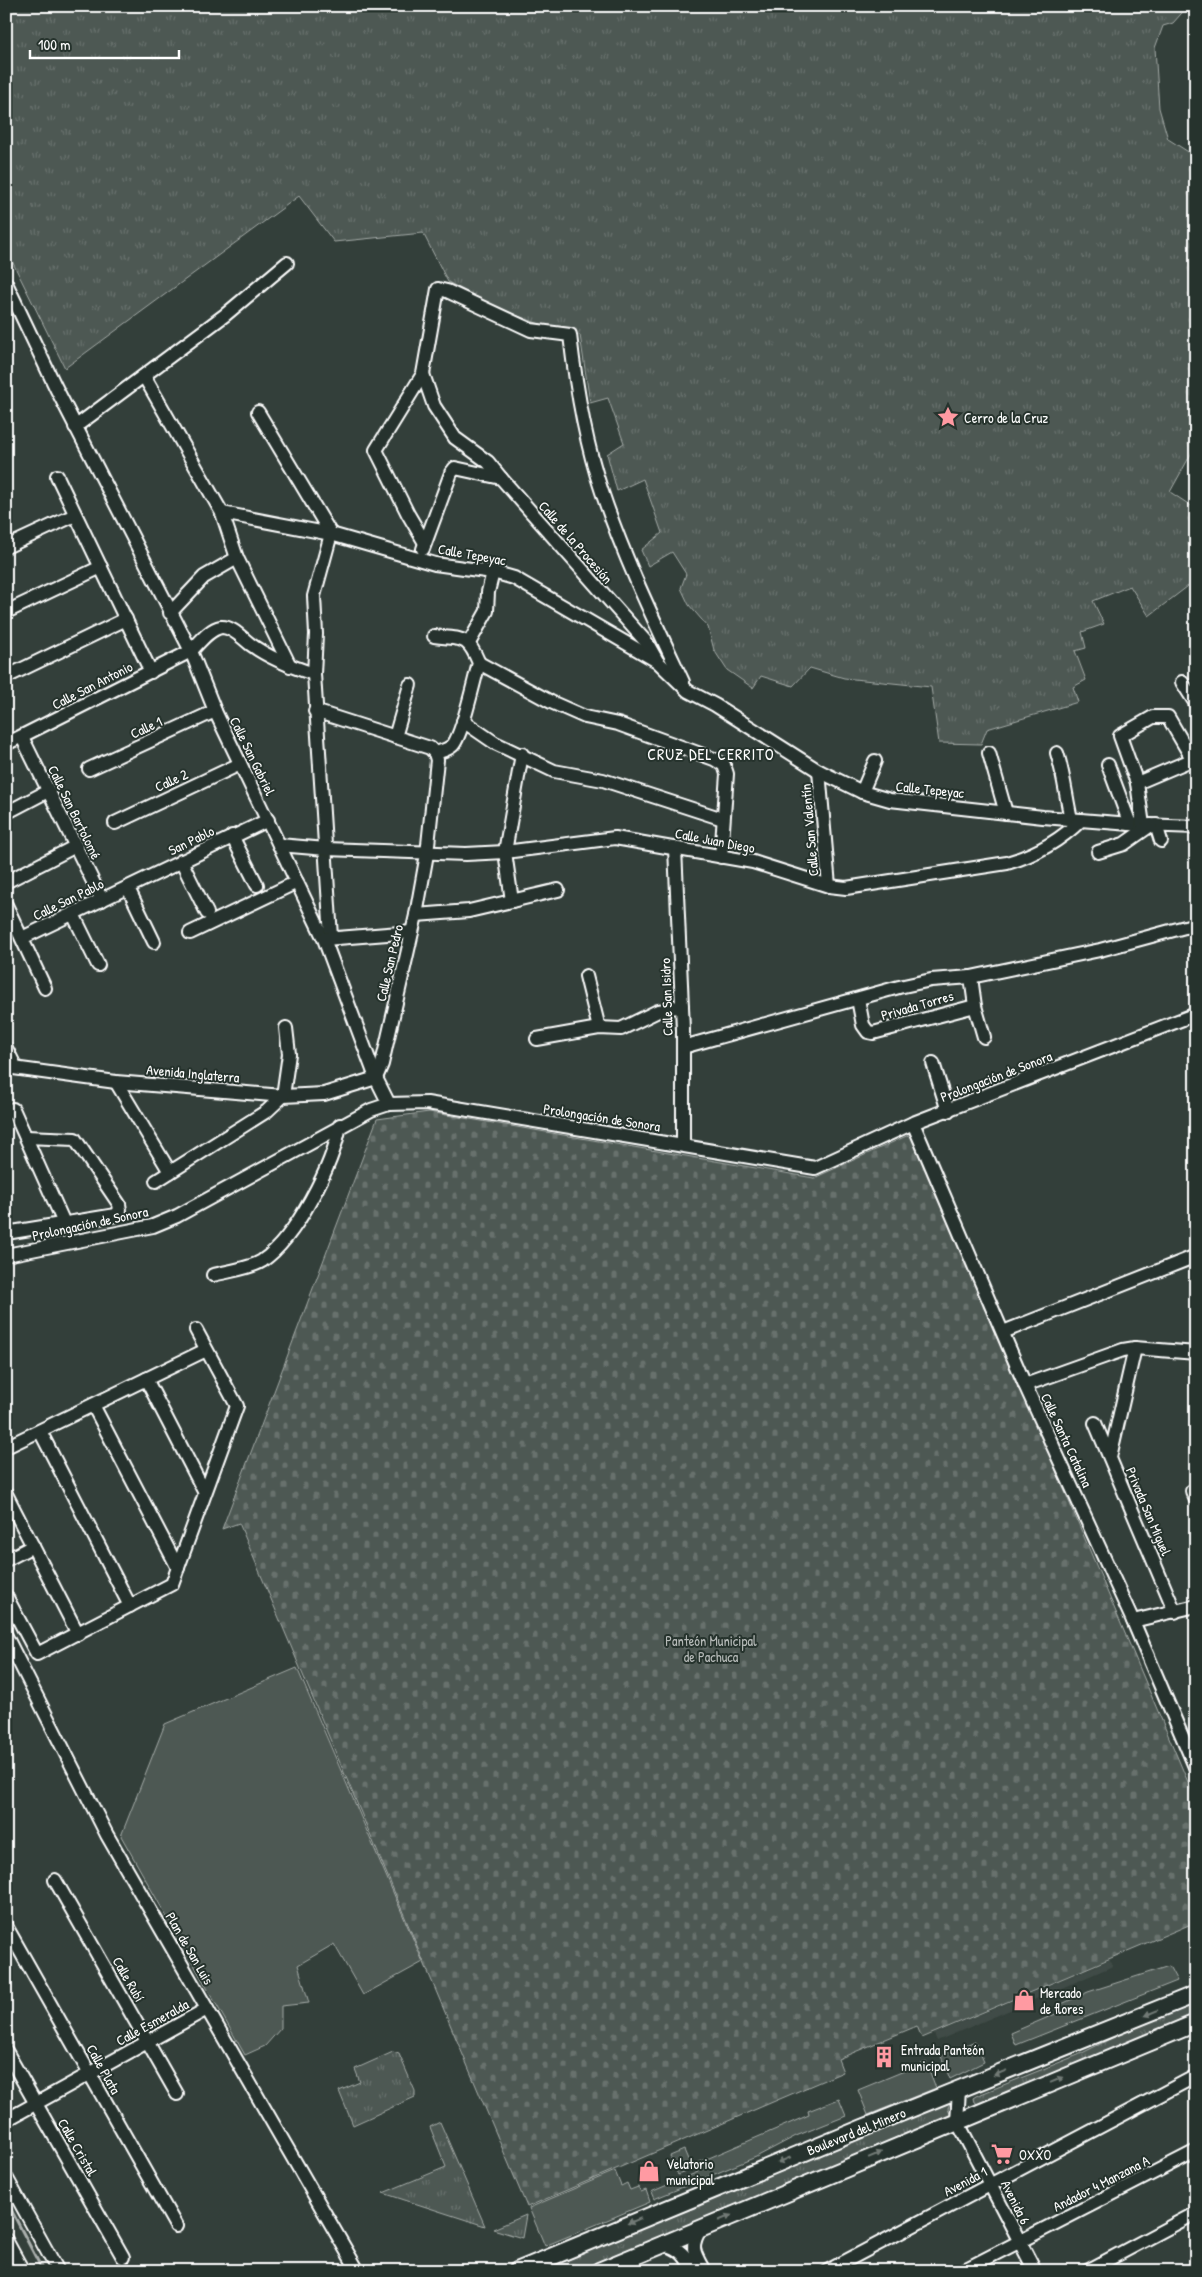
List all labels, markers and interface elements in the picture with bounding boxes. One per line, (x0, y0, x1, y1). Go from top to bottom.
scale bar (30, 28, 179, 60)
text: 100 m (38, 34, 71, 55)
place icon: Cerro de la Cruz (935, 404, 961, 430)
place label: Cerro de la Cruz (964, 408, 1048, 427)
street label: Calle de la Procesión (535, 497, 617, 587)
street label: Calle Tepeyac (436, 539, 508, 570)
street label: Calle San Antonio (48, 656, 136, 713)
street label: Calle 1 (127, 711, 165, 743)
street label: Calle San Gabriel (226, 714, 280, 799)
district label: CRUZ DEL CERRITO (647, 743, 775, 765)
street label: Calle San Bartolomé (44, 762, 106, 863)
street label: Calle 2 (151, 764, 191, 796)
street label: Calle Tepeyac (895, 776, 966, 803)
street label: Calle San Valentín (795, 783, 823, 877)
street label: San Pablo (165, 821, 217, 859)
street label: Calle Juan Diego (673, 823, 757, 858)
street label: Calle San Pablo (29, 873, 107, 924)
street label: Calle San Pedro (371, 922, 407, 1003)
street label: Calle San Isidro (655, 957, 677, 1036)
street label: Privada Torres (879, 986, 955, 1024)
street label: Prolongación de Sonora (937, 1046, 1055, 1107)
street label: Avenida Inglaterra (146, 1059, 241, 1088)
street label: Prolongación de Sonora (542, 1098, 662, 1137)
street label: Prolongación de Sonora (30, 1201, 150, 1246)
street label: Calle Santa Catalina (1037, 1390, 1097, 1491)
street label: Privada San Miguel (1121, 1464, 1176, 1559)
park label: Panteón Municipal de Pachuca (665, 1631, 757, 1666)
street label: Plan de San Luis (162, 1908, 218, 1988)
street label: Calle Rubí (109, 1953, 149, 2005)
place label: Mercado de flores (1040, 1983, 1083, 2018)
shop icon: Mercado de flores (1011, 1987, 1037, 2013)
street label: Calle Esmeralda (112, 1994, 192, 2050)
one-way arrow (1143, 2009, 1158, 2017)
place label: Entrada Panteón municipal (901, 2040, 984, 2076)
street label: Calle Plata (83, 2041, 126, 2098)
building icon: Entrada Panteón municipal (871, 2044, 897, 2070)
one-way arrow (993, 2070, 1007, 2078)
one-way arrow (1050, 2075, 1065, 2083)
street label: Boulevard del Minero (804, 2102, 909, 2160)
street label: Calle Cristal (54, 2115, 102, 2180)
supermarket icon: OXXO (989, 2141, 1015, 2167)
place label: OXXO (1019, 2145, 1052, 2164)
street label: Andador 4 Manzana A (1050, 2150, 1153, 2215)
one-way arrow (868, 2151, 882, 2159)
place label: Velatorio municipal (666, 2154, 715, 2190)
one-way arrow (776, 2156, 791, 2164)
shop icon: Velatorio municipal (636, 2158, 662, 2184)
street label: Avenida 1 (940, 2162, 990, 2200)
street label: Avenida 6 (997, 2177, 1035, 2228)
one-way arrow (718, 2214, 733, 2222)
one-way arrow (627, 2218, 641, 2226)

